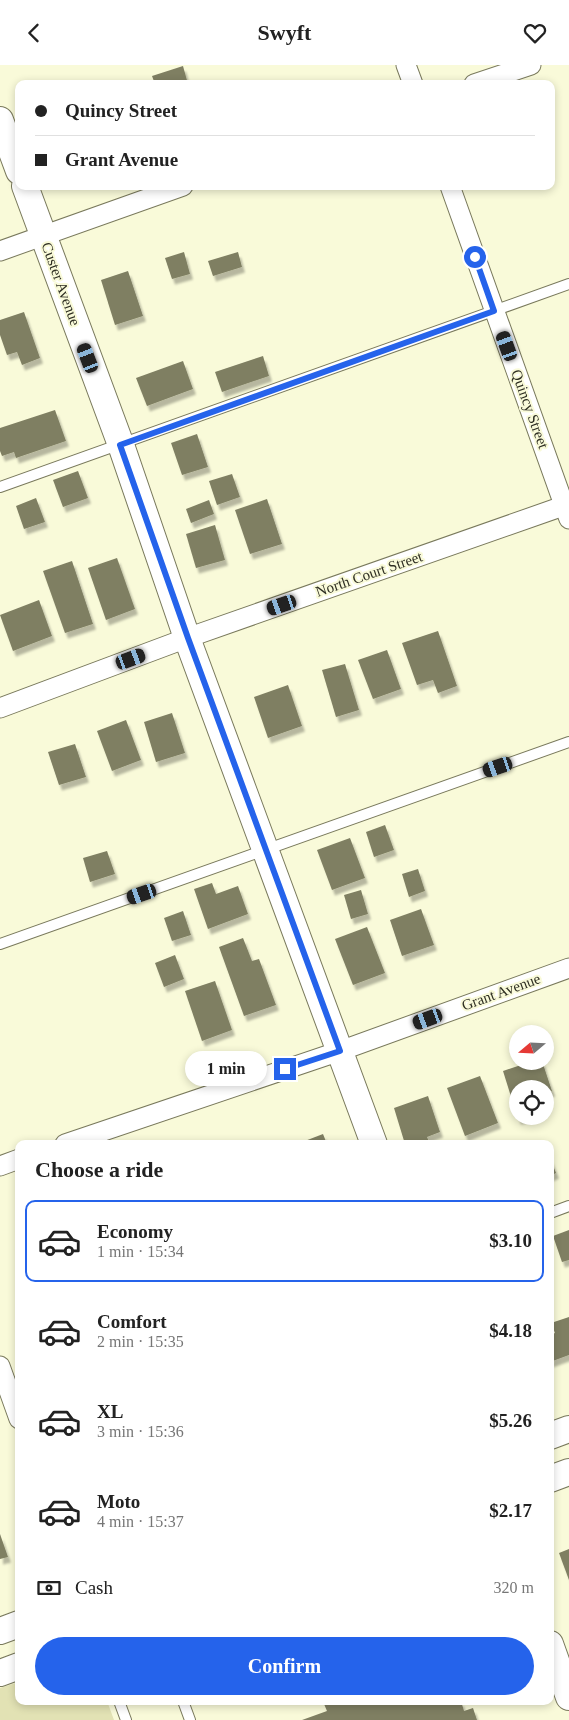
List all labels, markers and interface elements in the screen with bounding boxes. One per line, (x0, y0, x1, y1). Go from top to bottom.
icon: back (20, 19, 48, 47)
icon: heart (521, 19, 549, 47)
text: Swyft (258, 20, 311, 45)
text: Quincy Street (65, 100, 177, 121)
text: Grant Avenue (65, 149, 178, 170)
street label: Custer Avenue (38, 240, 84, 328)
route start (464, 246, 486, 268)
car (494, 329, 519, 363)
car (75, 341, 100, 375)
street label: Quincy Street (508, 367, 552, 451)
street label: North Court Street (314, 548, 425, 600)
car (265, 593, 298, 617)
car (114, 647, 147, 671)
car (481, 755, 514, 779)
car (125, 882, 158, 906)
street label: Grant Avenue (459, 970, 543, 1014)
car (411, 1007, 444, 1031)
north arrow (509, 1025, 554, 1070)
map controls (509, 1025, 554, 1125)
callout: 1 min (185, 1051, 268, 1087)
route end (274, 1058, 296, 1080)
text: 1 min (207, 1060, 245, 1077)
button: locate (509, 1080, 554, 1125)
text: Choose a ride (35, 1157, 163, 1182)
icon: car (37, 1219, 82, 1264)
text: Economy (97, 1221, 173, 1242)
text: $3.10 (489, 1230, 532, 1251)
text: 1 min · 15:34 (97, 1243, 184, 1260)
icon: car (37, 1309, 82, 1354)
text: Comfort (97, 1311, 167, 1332)
text: $4.18 (489, 1320, 532, 1341)
text: 2 min · 15:35 (97, 1333, 184, 1350)
icon: car (37, 1399, 82, 1444)
text: XL (97, 1401, 123, 1422)
text: $5.26 (489, 1410, 532, 1431)
text: 3 min · 15:36 (97, 1423, 184, 1440)
icon: car (37, 1489, 82, 1534)
text: Moto (97, 1491, 140, 1512)
text: $2.17 (489, 1500, 532, 1521)
text: 4 min · 15:37 (97, 1513, 184, 1530)
icon: cash (35, 1574, 63, 1602)
text: Cash (75, 1577, 113, 1598)
text: 320 m (494, 1579, 534, 1596)
button: Confirm (35, 1637, 534, 1695)

